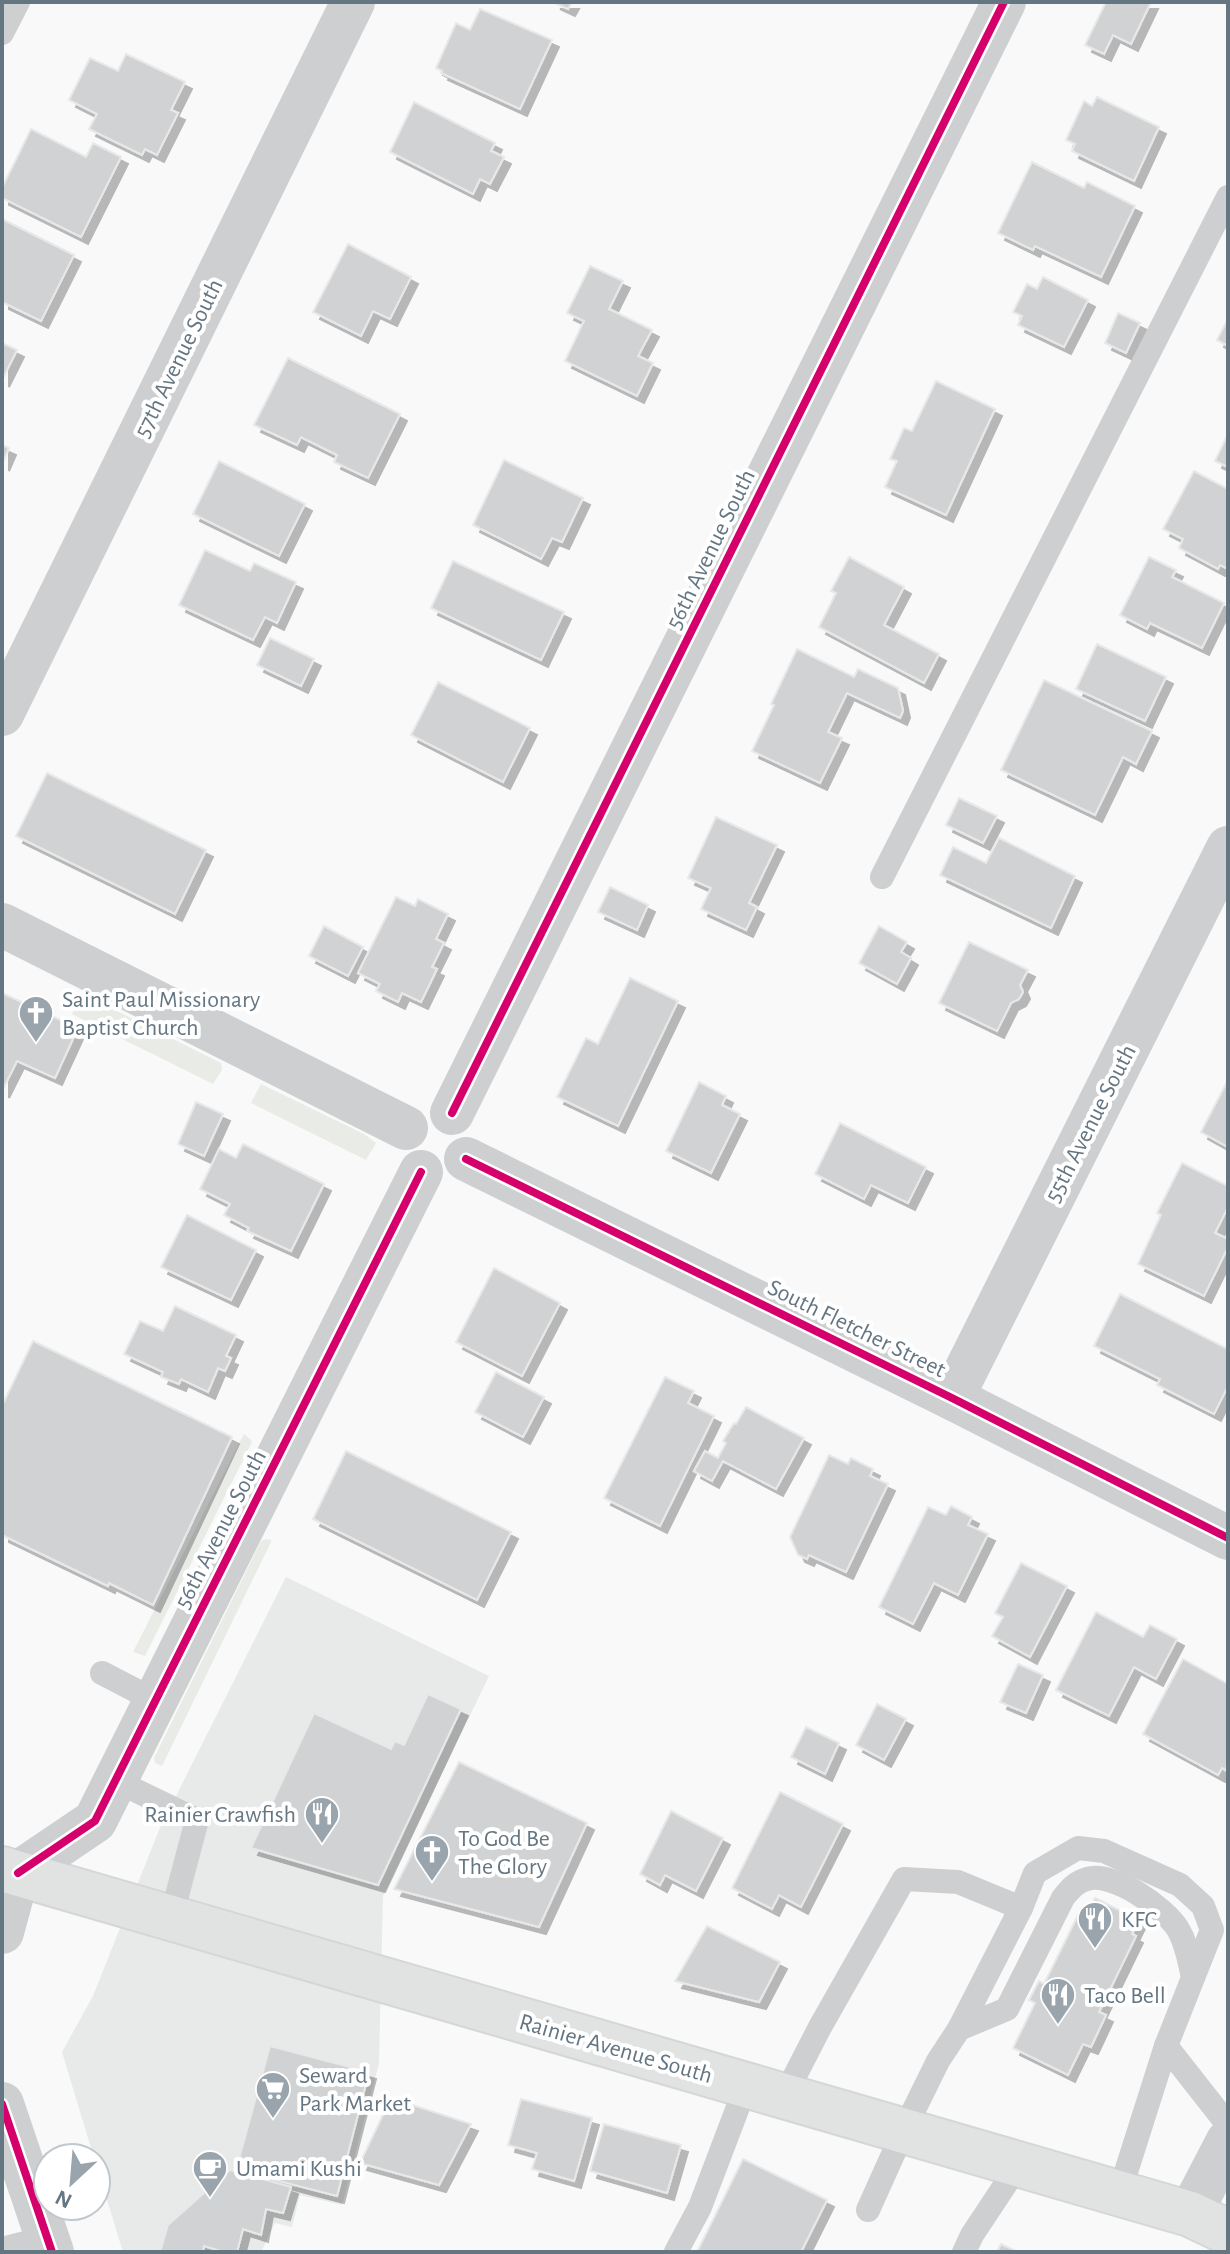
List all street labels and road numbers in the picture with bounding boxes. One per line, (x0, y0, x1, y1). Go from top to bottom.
street label: 57th Avenue South (130, 275, 228, 441)
street label: 56th Avenue South (662, 466, 760, 633)
street label: 55th Avenue South (1041, 1041, 1141, 1206)
street label: South Fletcher Street (764, 1275, 950, 1383)
street label: 56th Avenue South (171, 1446, 271, 1613)
street label: Rainier Avenue South (516, 2010, 715, 2088)

